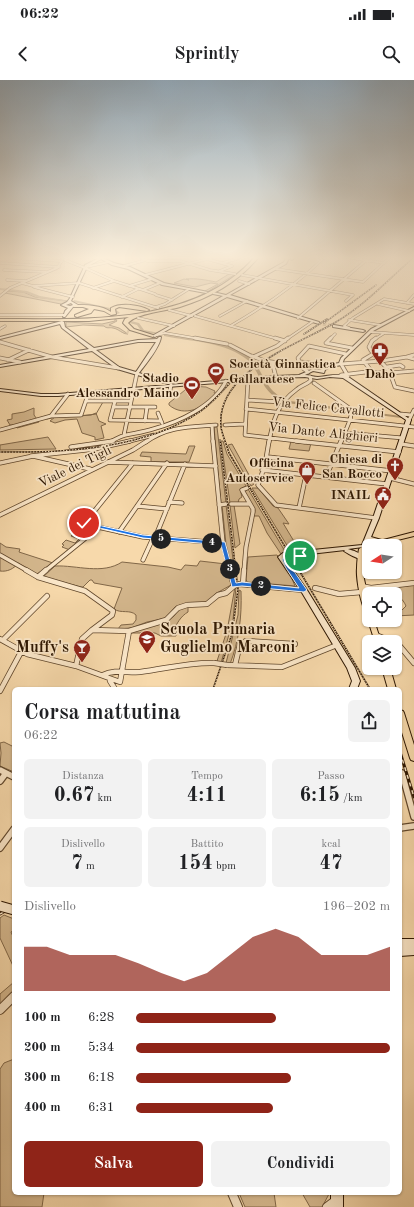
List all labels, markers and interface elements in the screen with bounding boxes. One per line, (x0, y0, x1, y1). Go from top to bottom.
text: 06:22 (20, 7, 59, 22)
icon: back (12, 43, 34, 65)
icon: search (380, 43, 402, 65)
text: Sprintly (174, 45, 240, 63)
pharmacy icon: Dahò (370, 341, 390, 366)
place label: Società Ginnastica Gallaratese (229, 358, 336, 386)
sports icon: Società Ginnastica Gallaratese (206, 361, 226, 386)
place label: Dahò (365, 368, 395, 381)
place label: Stadio Alessandro Maino (75, 372, 179, 400)
sports icon: Stadio Alessandro Maino (182, 375, 202, 400)
street label: Via Felice Cavallotti (271, 396, 385, 420)
street label: Via Dante Alighieri (268, 421, 379, 445)
street label: Viale dei Tigli (37, 444, 114, 490)
place label: Chiesa di San Rocco (322, 453, 382, 481)
church icon: Chiesa di San Rocco (385, 456, 405, 481)
place label: Officina Autoservice (225, 457, 294, 485)
shop icon: Officina Autoservice (297, 460, 317, 485)
public building icon: INAIL (373, 485, 393, 510)
place label: INAIL (331, 489, 370, 502)
pin (67, 506, 101, 540)
icon: check (73, 512, 95, 534)
pin: 5 (151, 529, 171, 549)
text: 5 (158, 533, 164, 544)
pin: 4 (202, 533, 222, 553)
text: 4 (209, 537, 215, 548)
pin (283, 539, 317, 573)
north arrow (362, 539, 402, 579)
map controls (362, 539, 402, 675)
icon: arrive (289, 545, 311, 567)
pin: 3 (220, 559, 240, 579)
text: 3 (227, 563, 233, 574)
pin: 2 (251, 576, 271, 596)
text: 2 (258, 580, 264, 591)
button: locate (362, 587, 402, 627)
place label: Scuola Primaria Guglielmo Marconi (160, 622, 295, 656)
school or university icon: Scuola Primaria Guglielmo Marconi (137, 629, 157, 654)
button: layers (362, 635, 402, 675)
bar icon: Muffy's (72, 638, 92, 663)
place label: Muffy's (16, 640, 69, 656)
button: share (348, 700, 390, 742)
text: Corsa mattutina (24, 702, 181, 724)
text: 06:22 (24, 729, 58, 742)
text: Distanza (62, 771, 104, 782)
text: Tempo (191, 771, 223, 782)
text: Passo (317, 771, 345, 782)
text: 0.67 (54, 786, 94, 806)
text: 4:11 (187, 786, 227, 806)
text: 6:15 (300, 786, 340, 806)
text: km (94, 793, 112, 804)
text: /km (340, 793, 362, 804)
text: Dislivello (61, 839, 105, 850)
text: Battito (191, 839, 224, 850)
text: kcal (322, 839, 340, 850)
text: 7 (71, 854, 83, 874)
text: 154 (178, 854, 213, 874)
text: 47 (319, 854, 343, 874)
text: m (83, 861, 95, 872)
text: bpm (213, 861, 236, 872)
text: Dislivello (24, 900, 76, 913)
text: 196–202 m (323, 900, 390, 913)
text: 100 m (24, 1011, 61, 1024)
text: 6:28 (88, 1011, 114, 1024)
text: 200 m (24, 1041, 61, 1054)
text: 5:34 (88, 1041, 114, 1054)
text: 300 m (24, 1071, 61, 1084)
text: 6:18 (88, 1071, 114, 1084)
text: 400 m (24, 1101, 61, 1114)
text: 6:31 (88, 1101, 114, 1114)
button: Salva (24, 1141, 203, 1187)
button: Condividi (211, 1141, 390, 1187)

